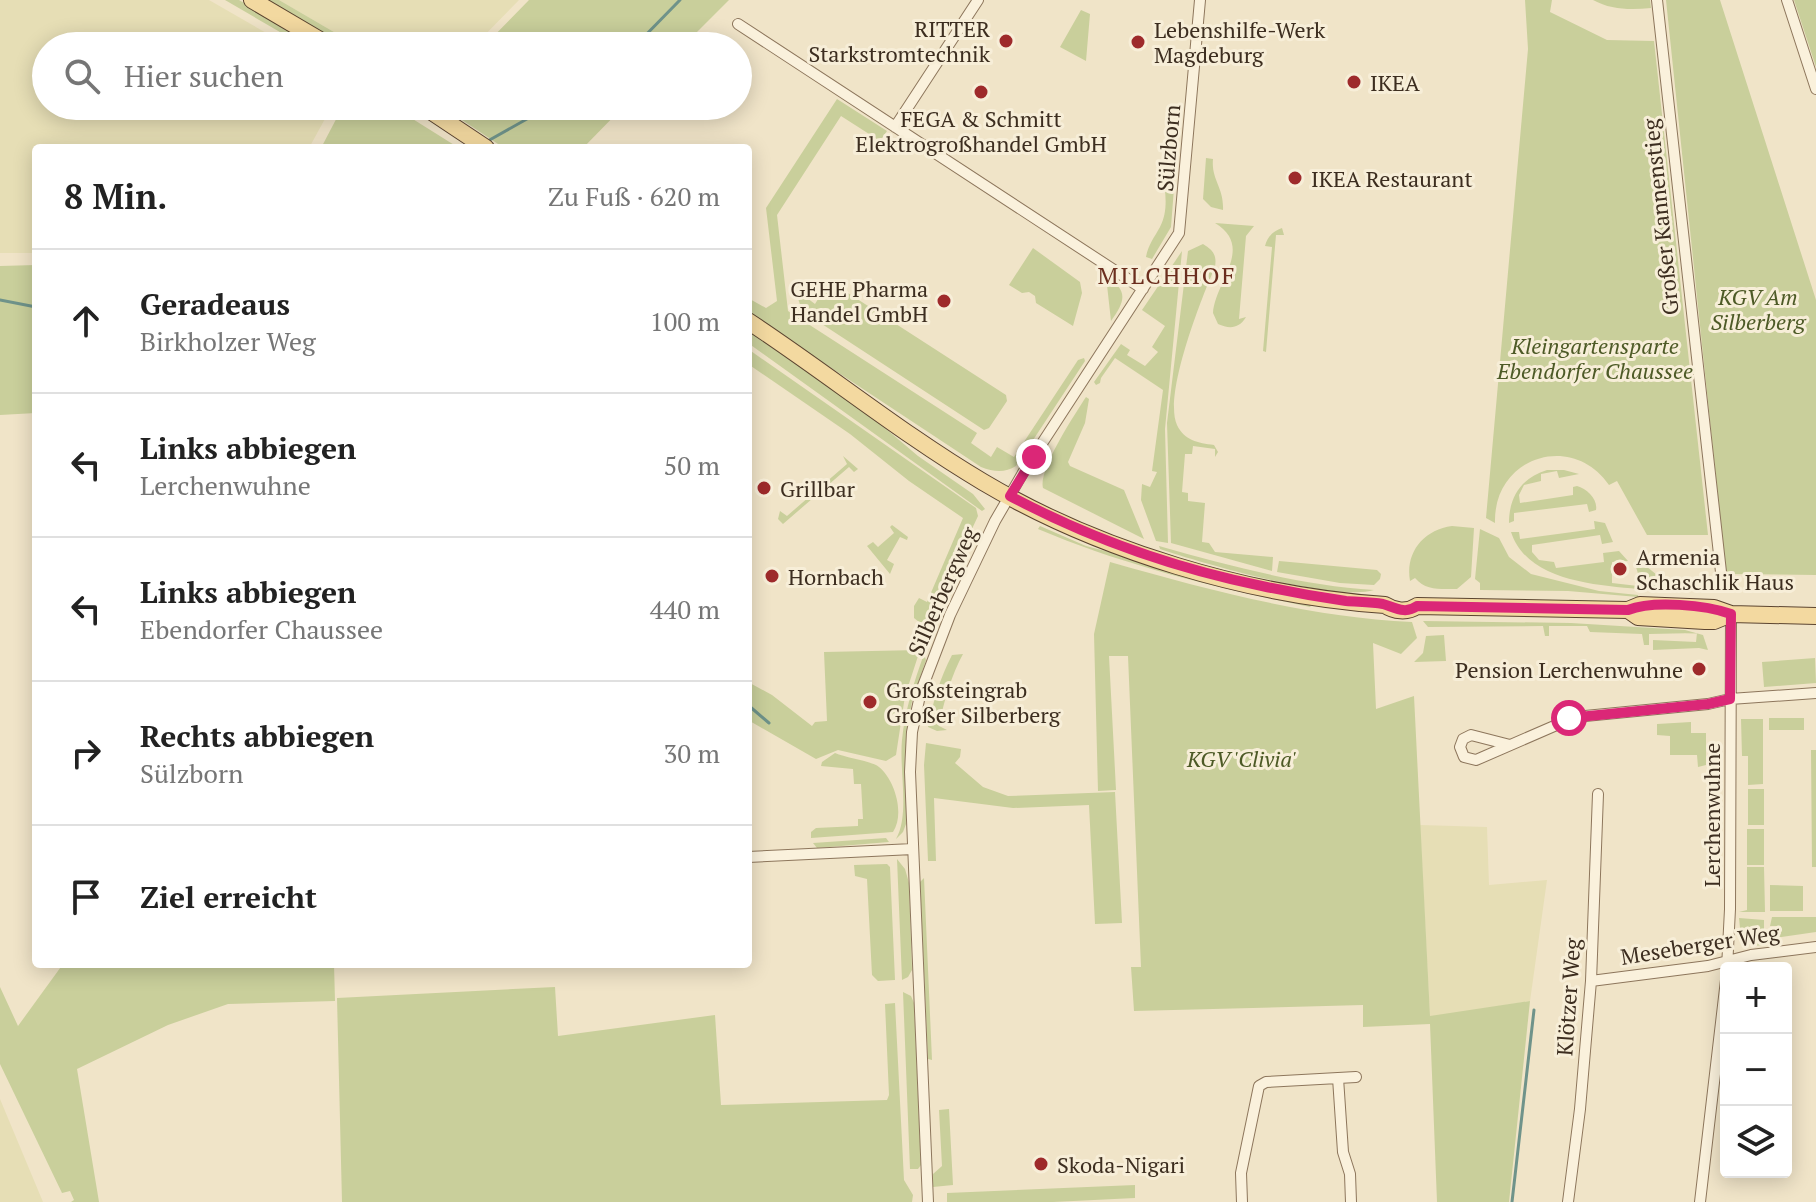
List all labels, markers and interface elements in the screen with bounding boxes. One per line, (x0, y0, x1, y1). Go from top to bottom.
place label: RITTER Starkstromtechnik (808, 14, 991, 68)
place label: Lebenshilfe-Werk Magdeburg (1154, 15, 1326, 69)
search box (32, 32, 752, 120)
marker: RITTER Starkstromtechnik (997, 32, 1015, 50)
marker: Lebenshilfe-Werk Magdeburg (1129, 33, 1147, 51)
icon: search (60, 54, 104, 98)
text: Hier suchen (124, 56, 283, 96)
place label: IKEA (1370, 68, 1421, 97)
marker: IKEA (1345, 73, 1363, 91)
marker: FEGA & Schmitt Elektrogroßhandel GmbH (972, 83, 990, 101)
street label: Sülzborn (1150, 103, 1186, 193)
place label: FEGA & Schmitt Elektrogroßhandel GmbH (855, 104, 1107, 158)
street label: Großer Kannenstieg (1635, 117, 1685, 317)
place label: IKEA Restaurant (1311, 164, 1473, 193)
marker: IKEA Restaurant (1286, 169, 1304, 187)
text: 8 Min. (64, 174, 167, 219)
text: Zu Fuß · 620 m (548, 179, 720, 213)
district label: MILCHHOF (1097, 259, 1237, 291)
place label: GEHE Pharma Handel GmbH (790, 274, 928, 328)
park label: KGV Am Silberberg (1711, 282, 1807, 336)
text: Geradeaus (140, 284, 290, 324)
marker: GEHE Pharma Handel GmbH (935, 292, 953, 310)
icon: ahead (64, 299, 108, 343)
text: 100 m (650, 304, 720, 338)
text: Birkholzer Weg (140, 324, 316, 358)
park label: Kleingartensparte Ebendorfer Chaussee (1496, 331, 1693, 385)
text: Links abbiegen (140, 428, 356, 468)
route end (1016, 439, 1052, 475)
icon: left (64, 443, 108, 487)
text: 50 m (664, 448, 720, 482)
text: Lerchenwuhne (140, 468, 311, 502)
place label: Grillbar (780, 474, 856, 503)
marker: Grillbar (755, 479, 773, 497)
street label: Silberbergweg (901, 522, 983, 660)
place label: Armenia Schaschlik Haus (1636, 542, 1794, 596)
marker: Armenia Schaschlik Haus (1611, 560, 1629, 578)
place label: Hornbach (788, 562, 884, 591)
marker: Hornbach (763, 567, 781, 585)
text: Links abbiegen (140, 572, 356, 612)
icon: left (64, 587, 108, 631)
text: 440 m (650, 592, 720, 626)
text: Ebendorfer Chaussee (140, 612, 383, 646)
place label: Pension Lerchenwuhne (1455, 655, 1683, 684)
marker: Pension Lerchenwuhne (1690, 660, 1708, 678)
place label: Großsteingrab Großer Silberberg (886, 675, 1061, 729)
marker: Großsteingrab Großer Silberberg (861, 693, 879, 711)
route start (1551, 700, 1587, 736)
text: Rechts abbiegen (140, 716, 374, 756)
icon: right (64, 731, 108, 775)
text: 30 m (664, 736, 720, 770)
street label: Lerchenwuhne (1697, 743, 1726, 887)
park label: KGV 'Clivia' (1186, 744, 1297, 773)
text: Sülzborn (140, 756, 243, 790)
icon: arrive (64, 875, 108, 919)
text: Ziel erreicht (140, 877, 317, 917)
street label: Meseberger Weg (1619, 917, 1782, 971)
street label: Klötzer Weg (1549, 937, 1587, 1057)
map controls (1720, 962, 1792, 1178)
button: + (1720, 962, 1792, 1034)
button: − (1720, 1034, 1792, 1106)
button: layers (1720, 1106, 1792, 1178)
place label: Skoda-Nigari (1057, 1150, 1185, 1179)
marker: Skoda-Nigari (1032, 1155, 1050, 1173)

